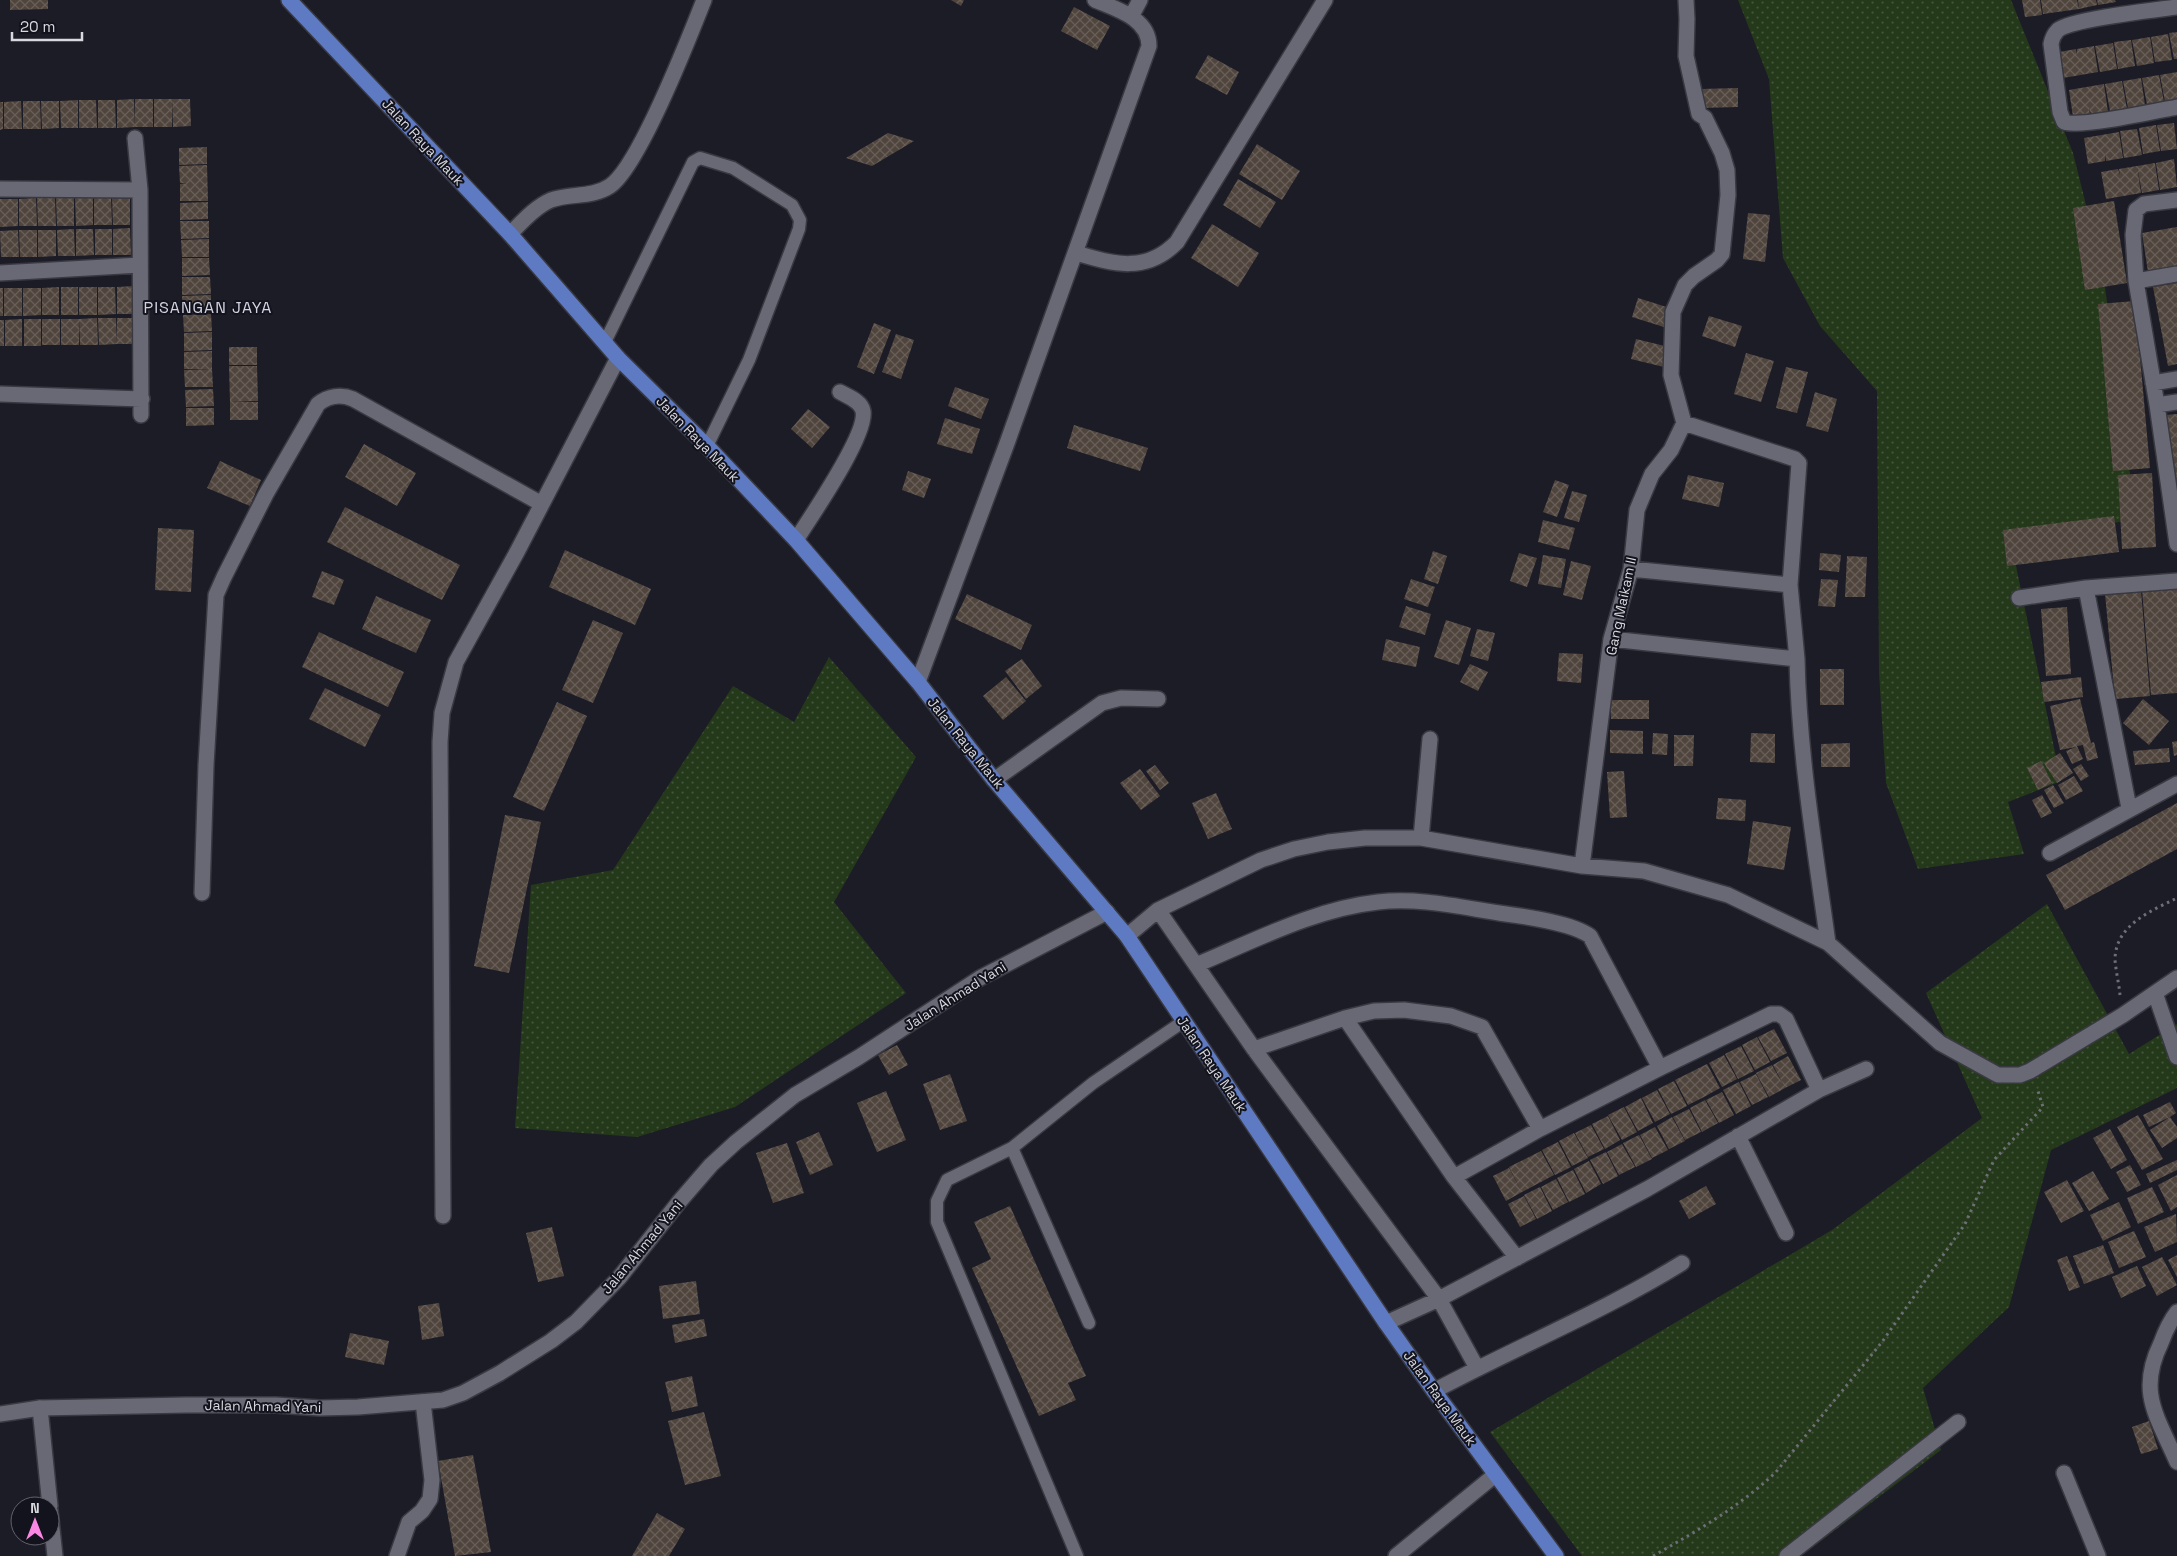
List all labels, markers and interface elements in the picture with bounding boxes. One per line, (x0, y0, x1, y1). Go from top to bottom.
scale bar (12, 10, 82, 42)
text: 20 m (20, 17, 55, 36)
street label: Jalan Raya Mauk (378, 95, 468, 190)
district label: PISANGAN JAYA (144, 297, 272, 318)
street label: Jalan Raya Mauk (652, 392, 744, 486)
street label: Gang Maikam II (1602, 555, 1640, 657)
street label: Jalan Raya Mauk (924, 694, 1009, 793)
street label: Jalan Ahmad Yani (901, 957, 1009, 1035)
street label: Jalan Raya Mauk (1173, 1012, 1251, 1116)
street label: Jalan Ahmad Yani (598, 1197, 686, 1297)
street label: Jalan Raya Mauk (1400, 1347, 1481, 1449)
street label: Jalan Ahmad Yani (205, 1396, 321, 1416)
north arrow (10, 1496, 60, 1546)
text: N (30, 1499, 40, 1517)

